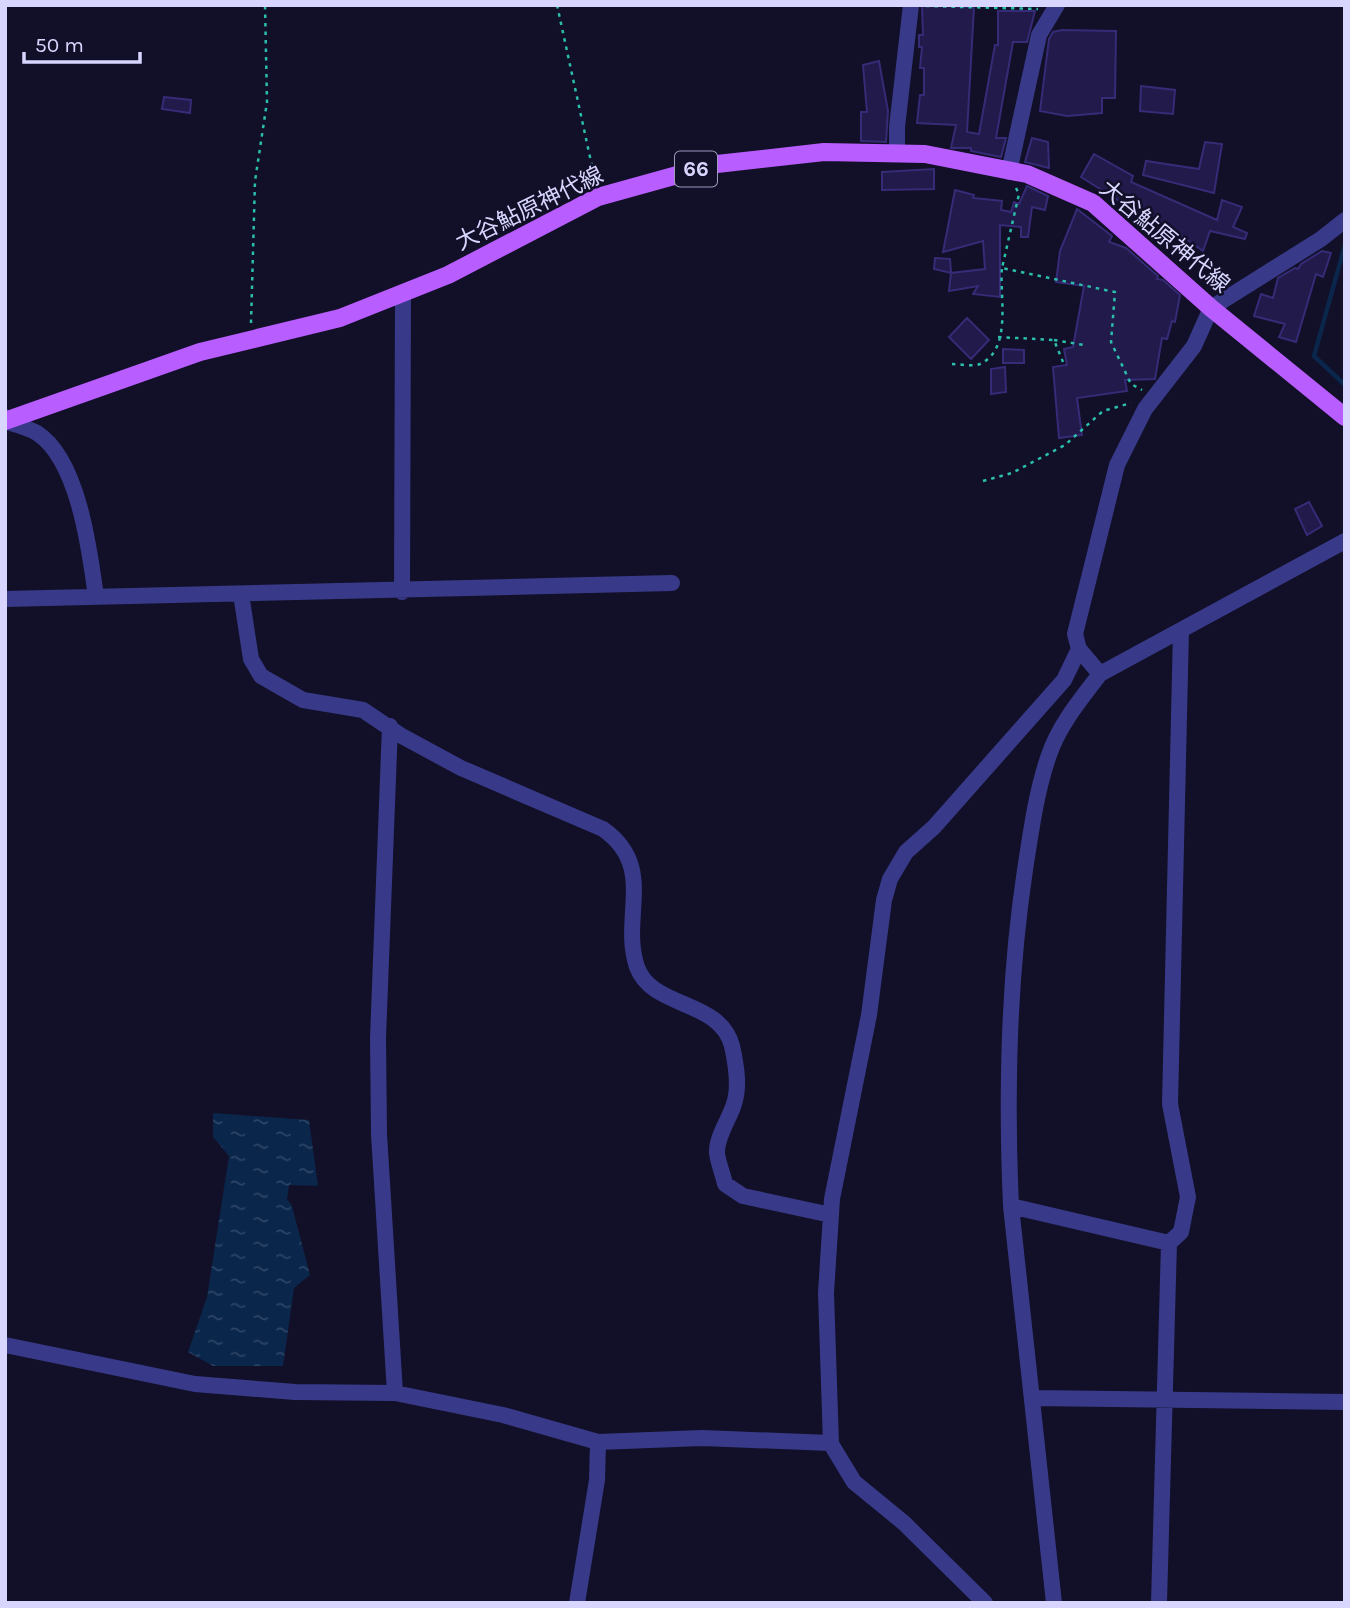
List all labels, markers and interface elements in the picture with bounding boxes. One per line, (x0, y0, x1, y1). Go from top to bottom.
scale bar (24, 21, 140, 65)
text: 50 m (35, 33, 84, 57)
road number: 66 (675, 152, 717, 186)
street label: 大谷鮎原神代線 (451, 161, 607, 256)
street label: 大谷鮎原神代線 (1094, 174, 1235, 298)

